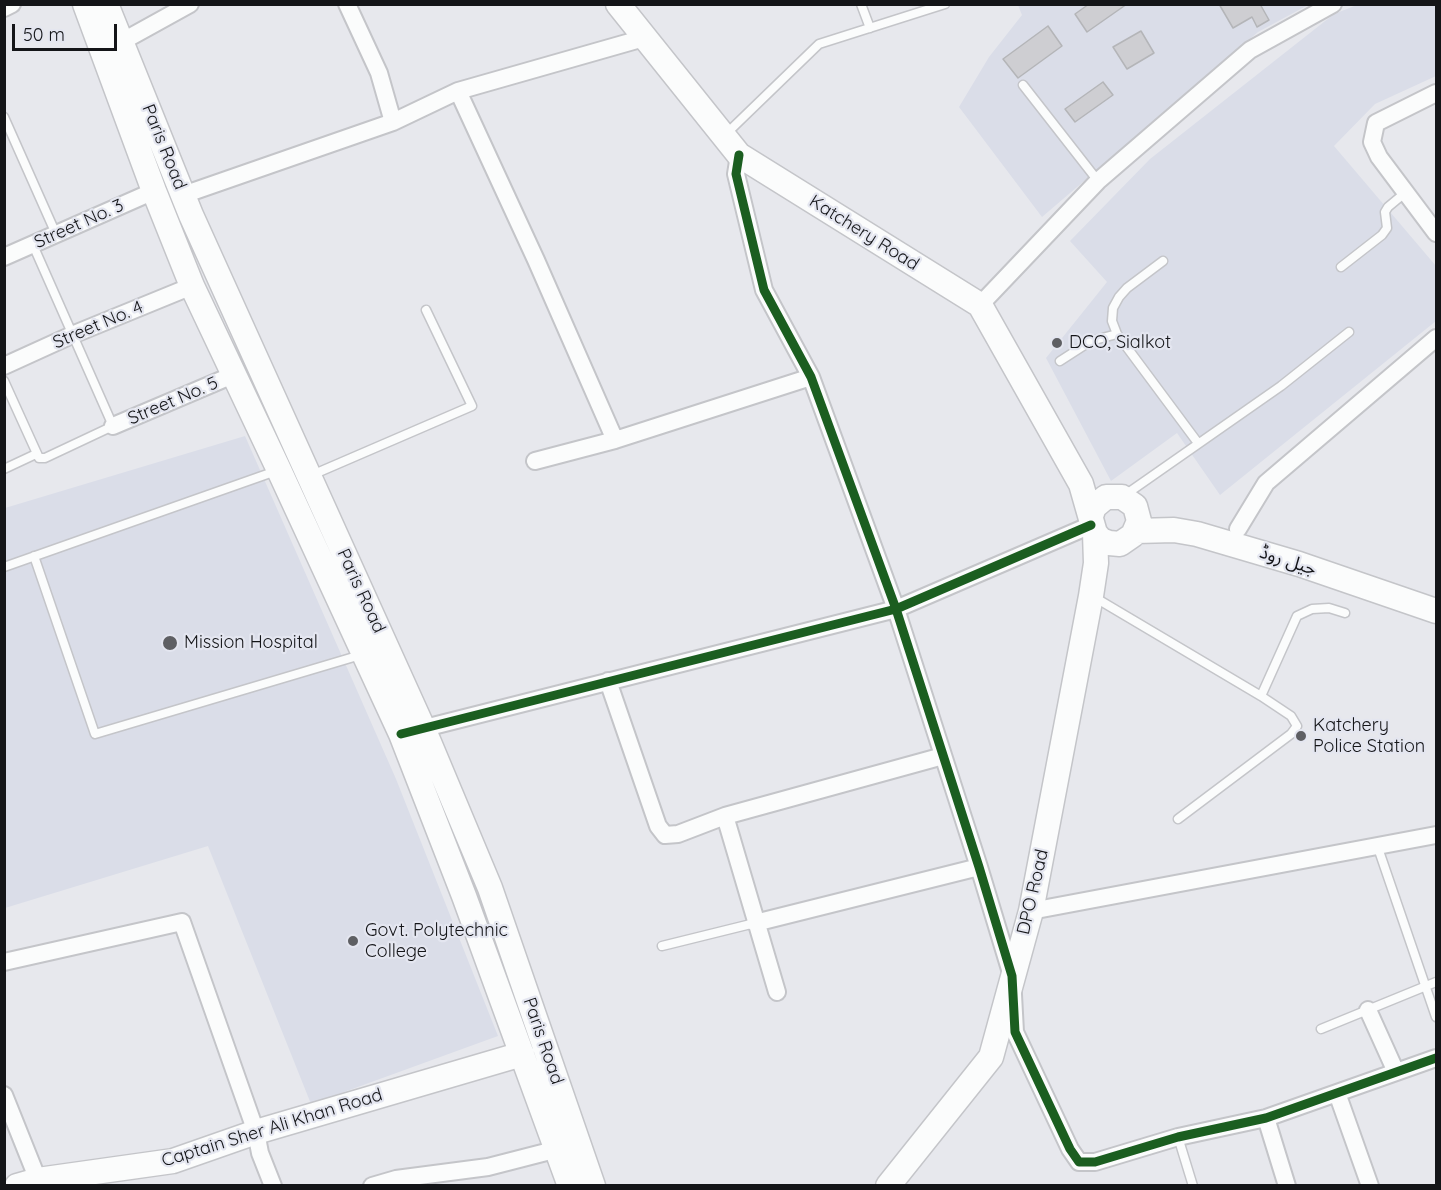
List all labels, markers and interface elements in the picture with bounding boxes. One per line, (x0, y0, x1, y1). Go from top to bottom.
scale bar (15, 12, 120, 50)
text: 50 m (23, 23, 65, 46)
street label: Paris Road (137, 101, 191, 193)
street label: Katchery Road (805, 191, 923, 275)
street label: Street No. 3 (31, 195, 127, 253)
street label: Street No. 4 (50, 296, 146, 354)
place label: DCO, Sialkot (1069, 332, 1171, 354)
marker: DCO, Sialkot (1050, 336, 1064, 350)
street label: Street No. 5 (125, 372, 221, 430)
street label: جیل روڈ (1257, 542, 1319, 580)
street label: Paris Road (332, 545, 390, 637)
place label: Mission Hospital (184, 632, 318, 654)
marker: Mission Hospital (161, 634, 179, 652)
place label: Katchery Police Station (1313, 715, 1425, 758)
marker: Katchery Police Station (1294, 729, 1308, 743)
street label: DPO Road (1013, 847, 1053, 937)
place label: Govt. Polytechnic College (365, 920, 508, 962)
marker: Govt. Polytechnic College (346, 934, 360, 948)
street label: Paris Road (518, 995, 568, 1087)
street label: Captain Sher Ali Khan Road (159, 1084, 385, 1172)

